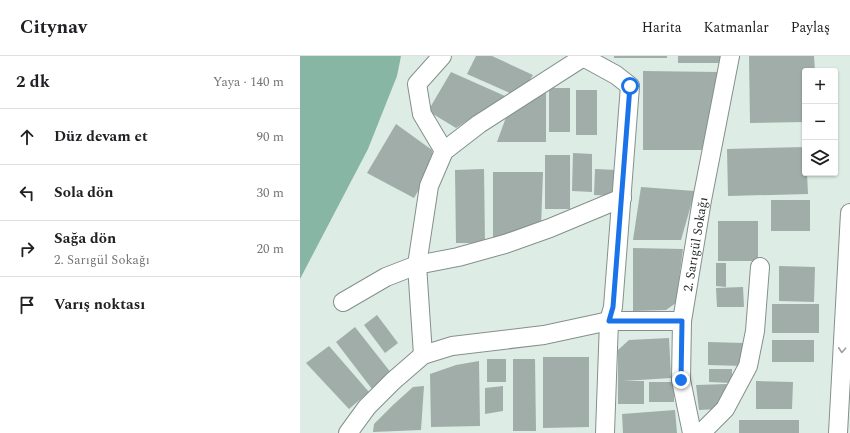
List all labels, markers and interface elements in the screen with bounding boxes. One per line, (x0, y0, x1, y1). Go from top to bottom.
text: Citynav (20, 13, 87, 42)
text: Harita (642, 17, 682, 38)
text: Katmanlar (704, 17, 769, 38)
text: Paylaş (791, 17, 830, 38)
map controls (802, 68, 838, 176)
button: + (802, 68, 838, 104)
text: 2 dk (16, 69, 50, 95)
text: Yaya · 140 m (213, 72, 284, 92)
route start (621, 77, 639, 95)
button: − (802, 104, 838, 140)
text: Düz devam et (54, 125, 148, 148)
icon: ahead (16, 126, 38, 148)
text: 90 m (257, 127, 284, 147)
button: layers (802, 140, 838, 176)
text: Sola dön (54, 181, 114, 204)
icon: left (16, 182, 38, 204)
text: 30 m (257, 183, 284, 203)
street label: 2. Sarıgül Sokağı (678, 195, 713, 293)
text: Sağa dön (54, 227, 116, 250)
icon: right (16, 238, 38, 260)
text: 20 m (257, 239, 284, 259)
text: 2. Sarıgül Sokağı (54, 250, 150, 270)
text: Varış noktası (54, 293, 145, 316)
icon: arrive (16, 294, 38, 316)
one-way arrow (838, 347, 847, 353)
route end (672, 371, 690, 389)

